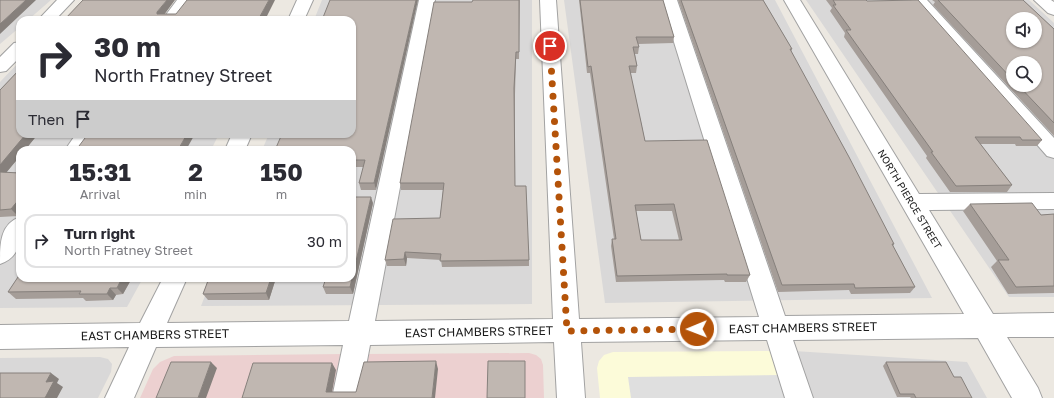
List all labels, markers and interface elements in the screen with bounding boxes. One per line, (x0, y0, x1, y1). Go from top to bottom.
map controls (1006, 12, 1042, 92)
button: sound (1006, 12, 1042, 48)
pin (533, 29, 567, 63)
text: 30 m (94, 30, 161, 63)
icon: right (28, 32, 80, 84)
icon: arrive (539, 35, 561, 57)
button: search (1006, 56, 1042, 92)
text: North Fratney Street (94, 64, 272, 86)
icon: arrive (72, 108, 94, 130)
text: Then (28, 110, 64, 128)
street label: NORTH PIERCE STREET (876, 147, 944, 251)
text: 15:31 (69, 157, 131, 186)
text: 2 (188, 157, 203, 186)
text: 150 (260, 157, 303, 186)
text: Arrival (80, 186, 120, 202)
text: min (184, 186, 207, 202)
text: m (276, 186, 287, 202)
text: Turn right (64, 224, 135, 242)
icon: right (30, 230, 52, 252)
text: 30 m (307, 232, 342, 250)
text: North Fratney Street (64, 242, 193, 258)
position arrow (676, 308, 718, 350)
street label: EAST CHAMBERS STREET (729, 319, 878, 336)
street label: EAST CHAMBERS STREET (405, 323, 554, 340)
street label: EAST CHAMBERS STREET (81, 326, 230, 343)

